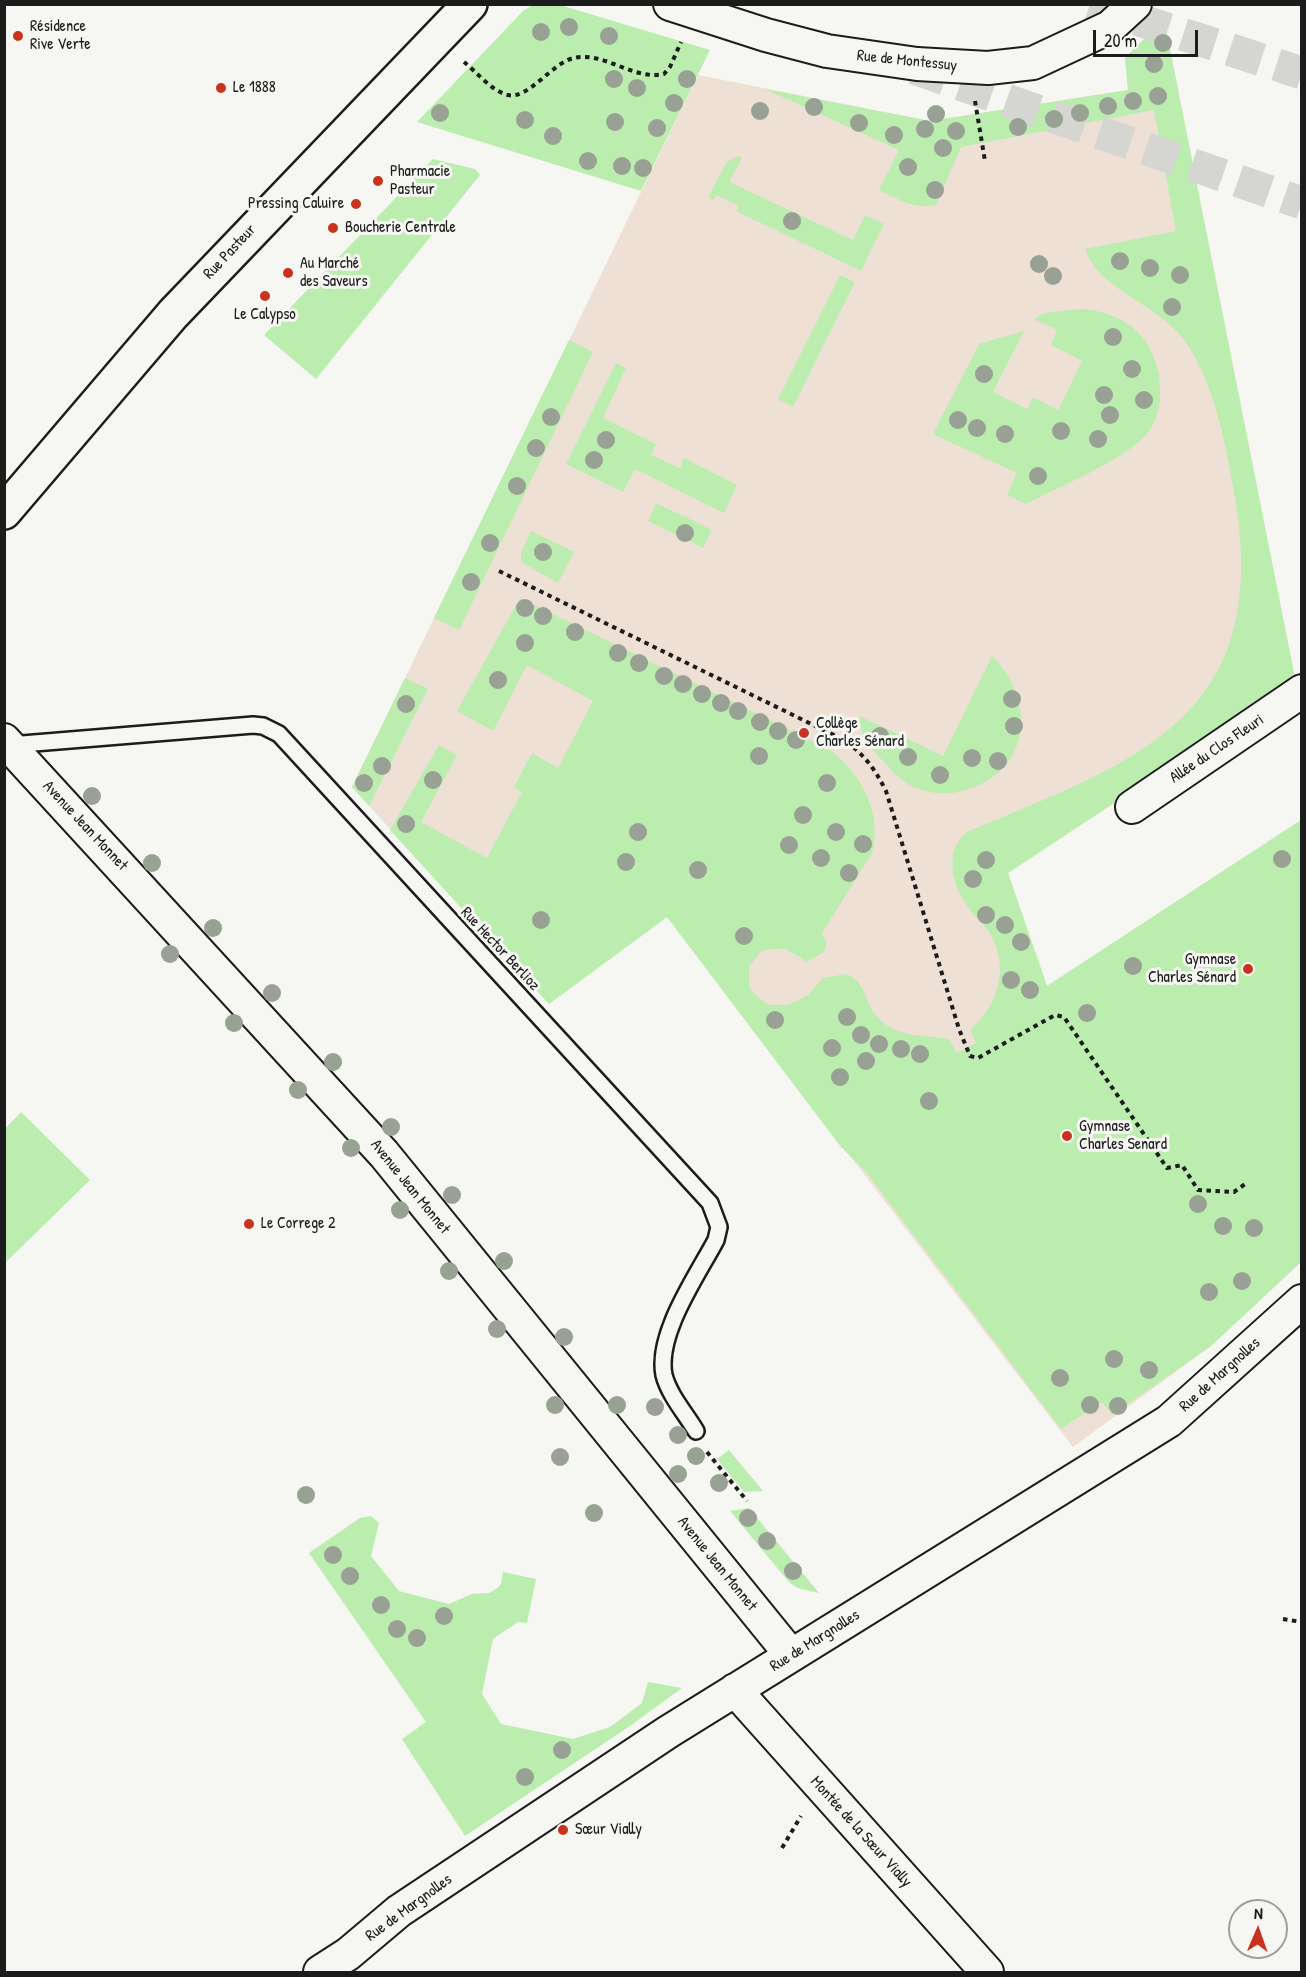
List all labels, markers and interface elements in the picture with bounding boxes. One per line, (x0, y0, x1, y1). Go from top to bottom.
place label: Résidence Rive Verte (30, 17, 91, 55)
scale bar (1096, 18, 1201, 56)
text: 20 m (1104, 28, 1137, 53)
marker: Résidence Rive Verte (11, 29, 25, 43)
street label: Rue de Montessuy (856, 46, 958, 76)
place label: Le 1888 (233, 78, 276, 98)
marker: Le 1888 (214, 81, 228, 95)
place label: Pharmacie Pasteur (390, 162, 450, 200)
marker: Pharmacie Pasteur (371, 174, 385, 188)
place label: Pressing Caluire (248, 194, 344, 214)
marker: Pressing Caluire (349, 197, 363, 211)
place label: Boucherie Centrale (345, 218, 456, 238)
street label: Rue Pasteur (200, 220, 260, 284)
marker: Boucherie Centrale (326, 221, 340, 235)
place label: Au Marché des Saveurs (300, 254, 368, 292)
marker: Au Marché des Saveurs (281, 266, 295, 280)
marker: Le Calypso (258, 289, 272, 303)
place label: Le Calypso (234, 305, 296, 325)
street label: Allée du Clos Fleuri (1166, 710, 1268, 788)
place label: Collège Charles Sénard (816, 714, 904, 752)
marker: Collège Charles Sénard (797, 726, 811, 740)
street label: Avenue Jean Monnet (38, 777, 132, 875)
street label: Rue Hector Berlioz (456, 903, 544, 995)
place label: Gymnase Charles Sénard (1148, 950, 1236, 988)
marker: Gymnase Charles Sénard (1241, 962, 1255, 976)
place label: Gymnase Charles Senard (1079, 1117, 1167, 1155)
marker: Gymnase Charles Senard (1060, 1129, 1074, 1143)
street label: Avenue Jean Monnet (366, 1136, 454, 1238)
place label: Le Correge 2 (261, 1214, 336, 1234)
marker: Le Correge 2 (242, 1217, 256, 1231)
street label: Rue de Margnolles (1176, 1334, 1264, 1416)
street label: Avenue Jean Monnet (673, 1513, 761, 1615)
street label: Rue de Margnolles (767, 1606, 863, 1676)
street label: Montée de la Sœur Vially (806, 1773, 916, 1891)
place label: Sœur Vially (575, 1820, 642, 1840)
marker: Sœur Vially (556, 1823, 570, 1837)
street label: Rue de Margnolles (362, 1870, 456, 1946)
north arrow (1228, 1899, 1288, 1959)
text: N (1254, 1902, 1263, 1924)

